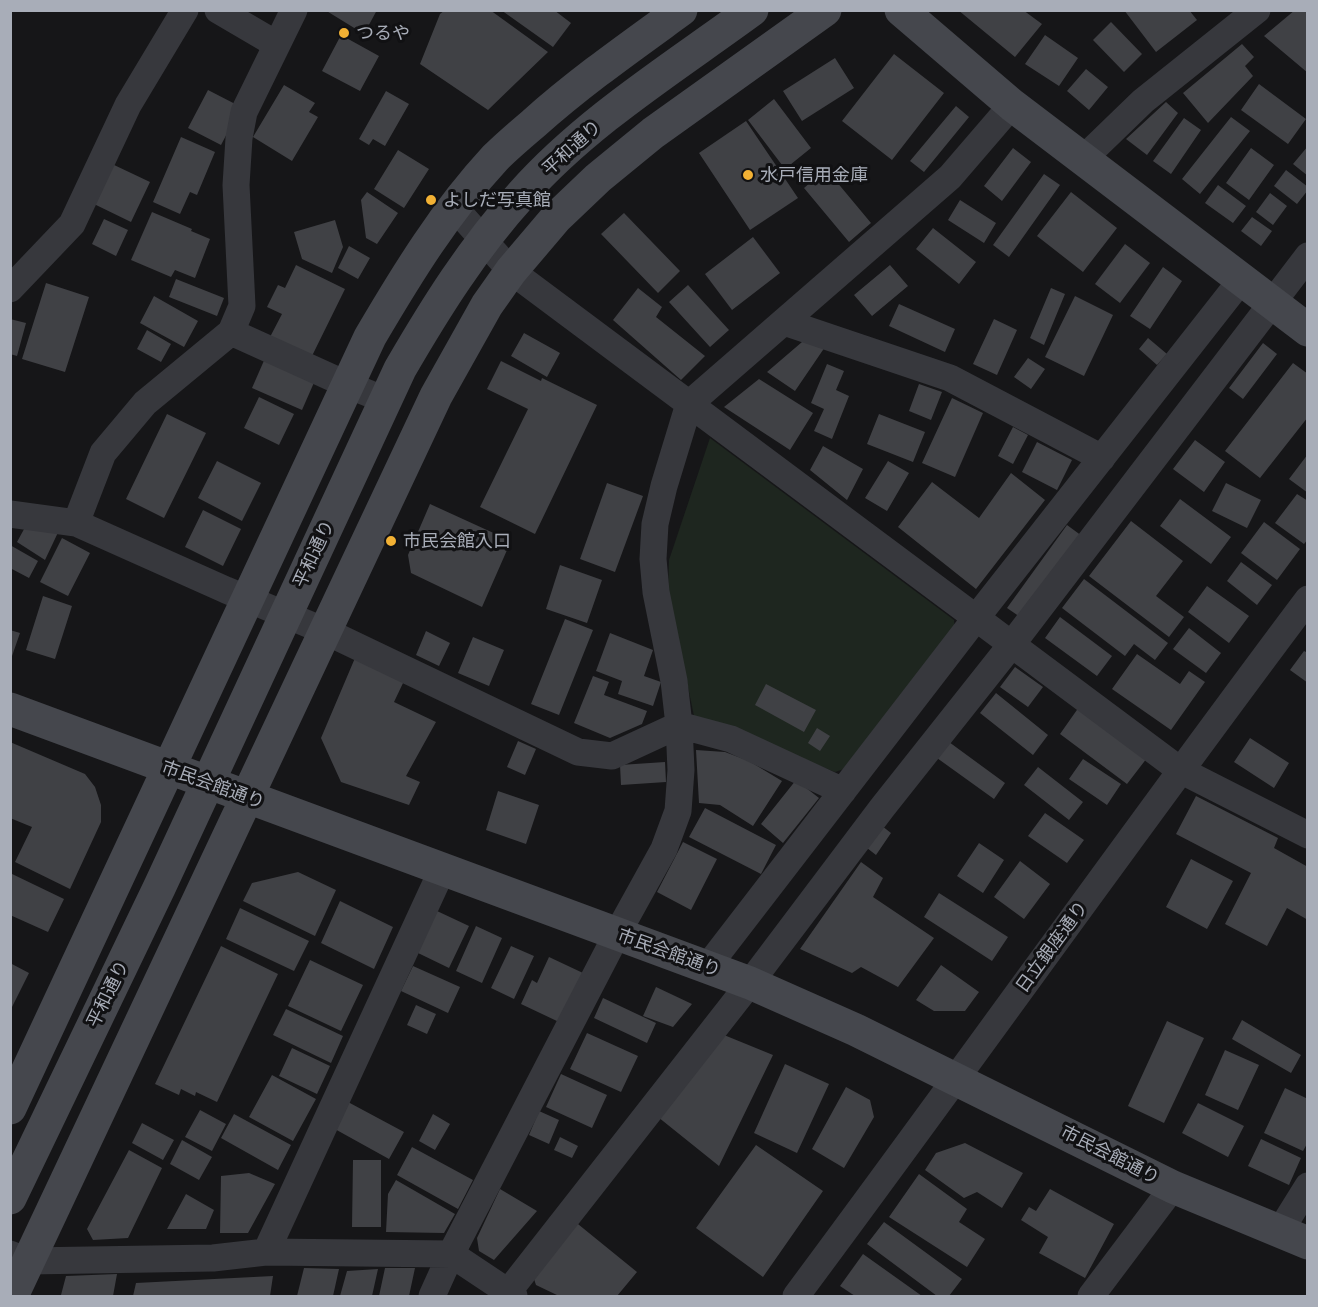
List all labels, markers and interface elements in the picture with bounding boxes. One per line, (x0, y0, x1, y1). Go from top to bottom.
place label: つるや (356, 22, 410, 44)
marker: つるや (337, 26, 351, 40)
street label: 平和通り (538, 116, 606, 180)
place label: 水戸信用金庫 (760, 164, 868, 186)
marker: 水戸信用金庫 (741, 168, 755, 182)
place label: よしだ写真館 (443, 189, 551, 211)
marker: よしだ写真館 (424, 193, 438, 207)
street label: 平和通り (289, 517, 339, 591)
place label: 市民会館入口 (403, 530, 511, 552)
marker: 市民会館入口 (384, 534, 398, 548)
street label: 市民会館通り (159, 756, 267, 814)
street label: 日立銀座通り (1012, 897, 1092, 997)
street label: 市民会館通り (615, 924, 723, 982)
street label: 平和通り (83, 957, 133, 1031)
street label: 市民会館通り (1057, 1121, 1163, 1189)

